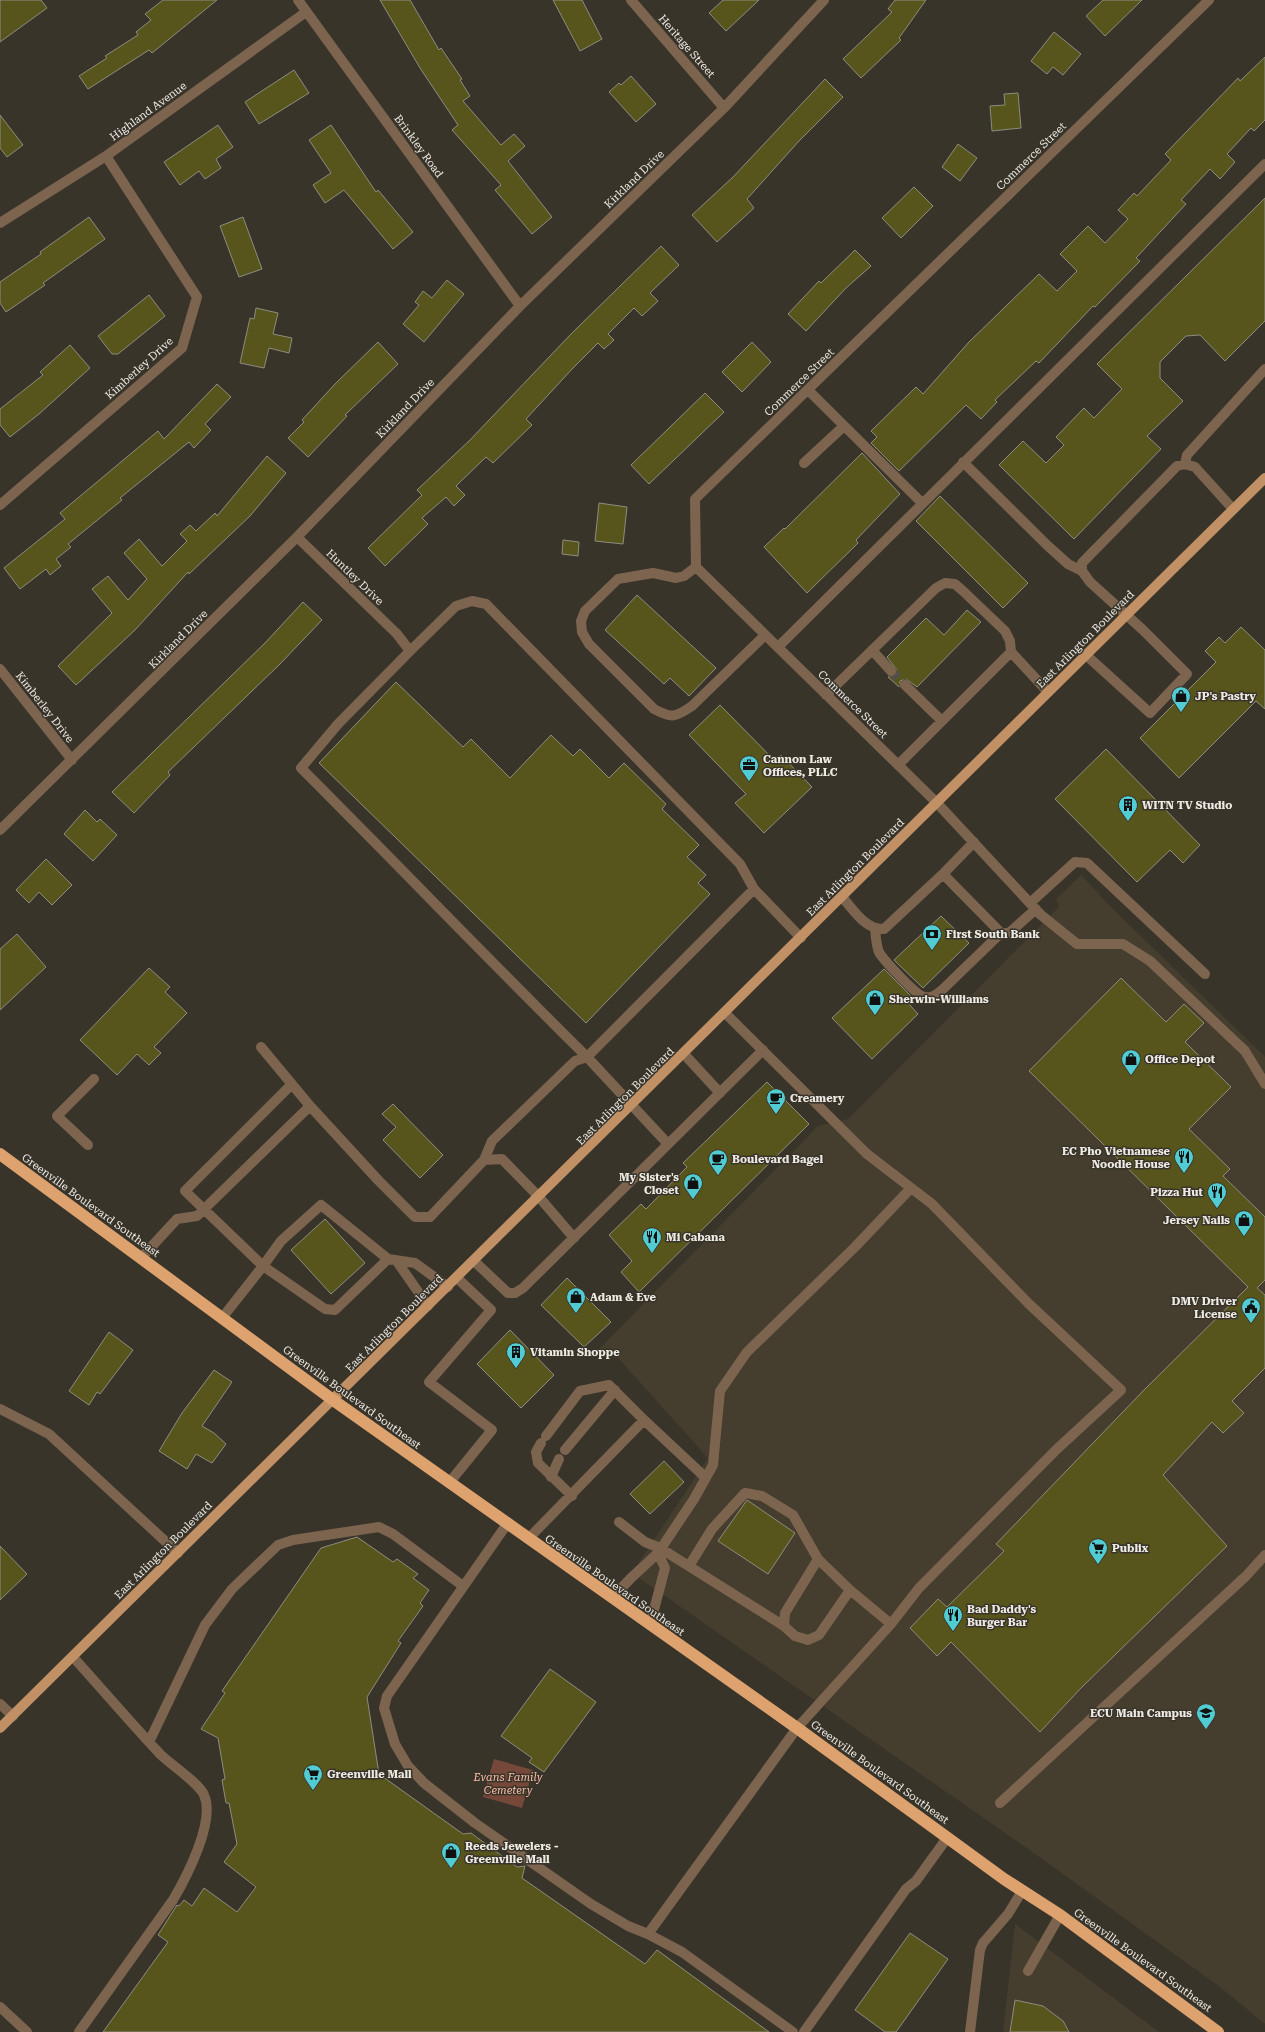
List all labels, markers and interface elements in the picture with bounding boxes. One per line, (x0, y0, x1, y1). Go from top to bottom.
street label: Heritage Street (656, 12, 718, 81)
street label: Highland Avenue (107, 79, 189, 144)
street label: Brinkley Road (391, 112, 446, 180)
street label: Commerce Street (994, 120, 1069, 193)
street label: Kirkland Drive (602, 148, 667, 211)
street label: Kimberley Drive (103, 335, 176, 402)
street label: Commerce Street (762, 346, 837, 419)
street label: Kirkland Drive (374, 376, 437, 441)
street label: Huntley Drive (323, 547, 386, 608)
street label: East Arlington Boulevard (1034, 588, 1137, 691)
street label: Kirkland Drive (146, 607, 210, 671)
street label: Commerce Street (815, 668, 890, 741)
street label: Kimberley Drive (13, 669, 76, 745)
shop icon: JP's Pastry (1170, 685, 1192, 713)
place label: JP's Pastry (1195, 690, 1256, 703)
place label: Cannon Law Offices, PLLC (763, 753, 838, 779)
office icon: Cannon Law Offices, PLLC (738, 754, 760, 782)
building icon: WITN TV Studio (1117, 794, 1139, 822)
place label: WITN TV Studio (1142, 799, 1232, 812)
street label: East Arlington Boulevard (804, 816, 907, 919)
bank icon: First South Bank (921, 923, 943, 951)
place label: First South Bank (946, 928, 1040, 941)
shop icon: Sherwin-Williams (864, 988, 886, 1016)
place label: Sherwin-Williams (889, 993, 989, 1006)
street label: East Arlington Boulevard (574, 1045, 677, 1148)
shop icon: Office Depot (1120, 1048, 1142, 1076)
place label: Office Depot (1145, 1053, 1216, 1066)
cafe icon: Creamery (765, 1087, 787, 1115)
place label: Creamery (790, 1092, 845, 1105)
place label: EC Pho Vietnamese Noodle House (1062, 1145, 1171, 1171)
restaurant icon: EC Pho Vietnamese Noodle House (1173, 1146, 1195, 1174)
cafe icon: Boulevard Bagel (707, 1148, 729, 1176)
street label: Greenville Boulevard Southeast (19, 1151, 162, 1260)
place label: Boulevard Bagel (732, 1153, 823, 1166)
place label: My Sister's Closet (619, 1171, 680, 1197)
shop icon: My Sister's Closet (682, 1172, 704, 1200)
restaurant icon: Pizza Hut (1206, 1181, 1228, 1209)
place label: Pizza Hut (1150, 1186, 1204, 1199)
shop icon: Jersey Nails (1233, 1209, 1255, 1237)
place label: Jersey Nails (1163, 1214, 1230, 1227)
restaurant icon: Mi Cabana (641, 1226, 663, 1254)
place label: Mi Cabana (666, 1231, 725, 1244)
street label: East Arlington Boulevard (343, 1272, 446, 1375)
shop icon: Adam & Eve (565, 1286, 587, 1314)
place label: Adam & Eve (590, 1291, 657, 1304)
place label: DMV Driver License (1172, 1295, 1238, 1321)
public building icon: DMV Driver License (1240, 1296, 1262, 1324)
building icon: Vitamin Shoppe (505, 1341, 527, 1369)
street label: Greenville Boulevard Southeast (280, 1343, 423, 1452)
place label: Vitamin Shoppe (530, 1346, 620, 1359)
street label: East Arlington Boulevard (112, 1499, 215, 1602)
street label: Greenville Boulevard Southeast (542, 1532, 687, 1639)
supermarket icon: Publix (1087, 1537, 1109, 1565)
place label: Publix (1112, 1542, 1149, 1555)
place label: Bad Daddy's Burger Bar (967, 1603, 1036, 1629)
restaurant icon: Bad Daddy's Burger Bar (942, 1604, 964, 1632)
school or university icon: ECU Main Campus (1195, 1702, 1217, 1730)
place label: ECU Main Campus (1090, 1707, 1192, 1720)
street label: Greenville Boulevard Southeast (808, 1718, 951, 1827)
supermarket icon: Greenville Mall (302, 1763, 324, 1791)
place label: Greenville Mall (327, 1768, 412, 1781)
park label: Evans Family Cemetery (473, 1771, 543, 1797)
place label: Reeds Jewelers - Greenville Mall (465, 1840, 559, 1866)
shop icon: Reeds Jewelers - Greenville Mall (440, 1841, 462, 1869)
street label: Greenville Boulevard Southeast (1071, 1906, 1214, 2015)

